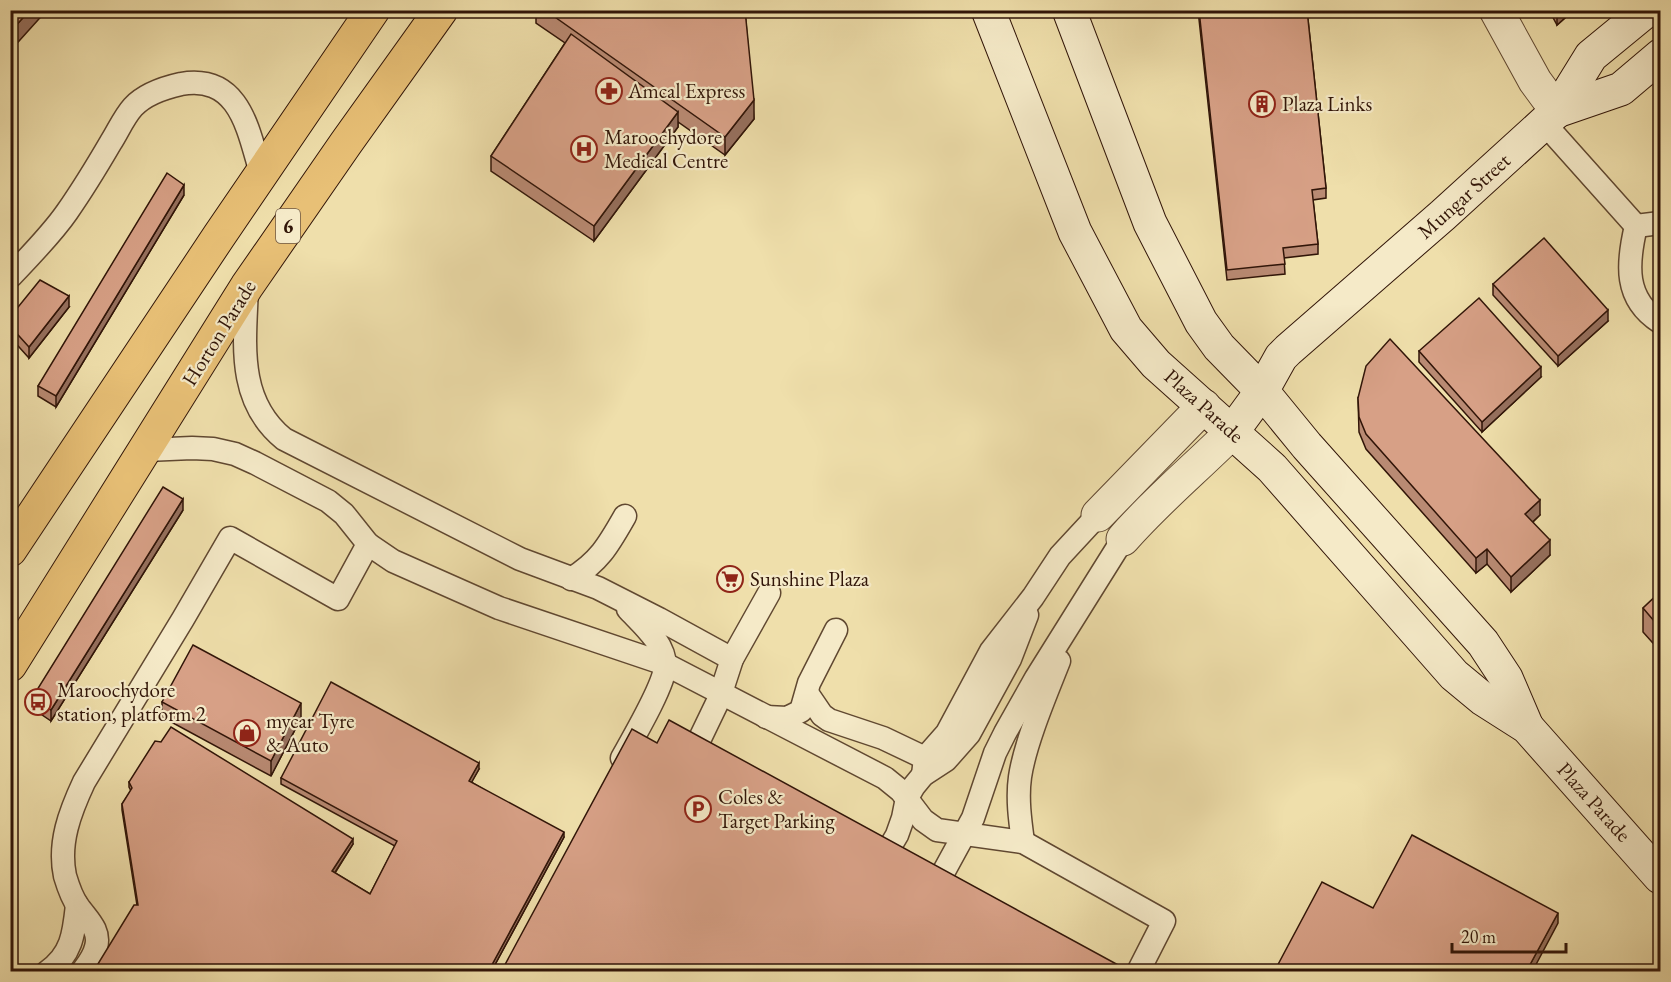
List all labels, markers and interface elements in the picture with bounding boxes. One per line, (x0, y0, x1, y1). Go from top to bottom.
pharmacy icon: Amcal Express (594, 76, 624, 106)
place label: Amcal Express (627, 77, 745, 104)
building icon: Plaza Links (1247, 89, 1277, 119)
place label: Plaza Links (1282, 90, 1372, 117)
place label: Maroochydore Medical Centre (604, 123, 728, 174)
hospital icon: Maroochydore Medical Centre (569, 134, 599, 164)
street label: Mungar Street (1412, 147, 1516, 244)
road number: 6 (276, 209, 300, 243)
street label: Horton Parade (175, 275, 262, 391)
street label: Plaza Parade (1159, 363, 1250, 449)
supermarket icon: Sunshine Plaza (715, 564, 745, 594)
place label: Sunshine Plaza (750, 565, 870, 592)
place label: Maroochydore station, platform 2 (57, 676, 206, 727)
bus stop icon: Maroochydore station, platform 2 (23, 687, 53, 717)
place label: mycar Tyre & Auto (266, 707, 354, 758)
shop icon: mycar Tyre & Auto (232, 718, 262, 748)
street label: Plaza Parade (1551, 756, 1637, 847)
place label: Coles & Target Parking (718, 783, 835, 834)
parking icon: Coles & Target Parking (683, 794, 713, 824)
scale bar (1452, 916, 1566, 954)
text: 20 m (1461, 925, 1496, 948)

